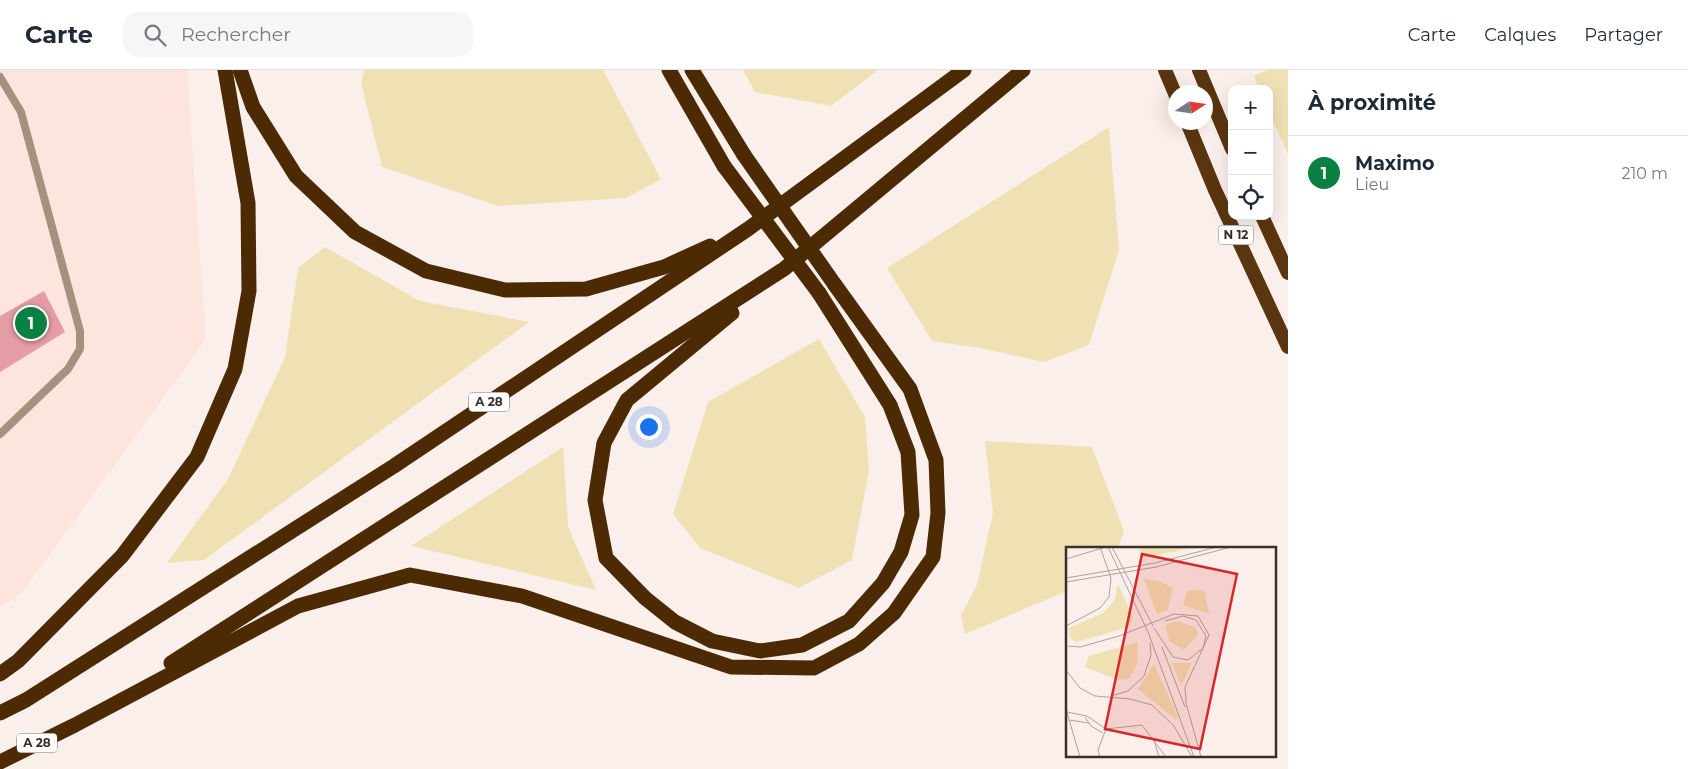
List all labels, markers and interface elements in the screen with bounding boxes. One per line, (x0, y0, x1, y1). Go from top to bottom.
search box (123, 12, 473, 57)
text: Carte (25, 20, 93, 49)
icon: search (141, 21, 169, 49)
text: Rechercher (181, 23, 291, 46)
text: Carte (1408, 24, 1456, 46)
text: Calques (1484, 24, 1556, 46)
text: Partager (1584, 24, 1663, 46)
north arrow (1168, 85, 1213, 130)
map controls (1228, 85, 1273, 220)
button: + (1228, 85, 1273, 130)
text: À proximité (1308, 90, 1436, 115)
button: − (1228, 130, 1273, 175)
text: Maximo (1355, 152, 1434, 175)
text: 1 (1321, 164, 1327, 183)
text: 210 m (1621, 164, 1668, 183)
button: locate (1228, 175, 1273, 220)
text: Lieu (1355, 175, 1389, 194)
road number: N 12 (1218, 226, 1254, 244)
pin: 1 (15, 304, 47, 342)
road number: A 28 (469, 392, 509, 412)
your location (636, 414, 662, 440)
inset map (1066, 547, 1276, 756)
road number: A 28 (17, 734, 57, 752)

